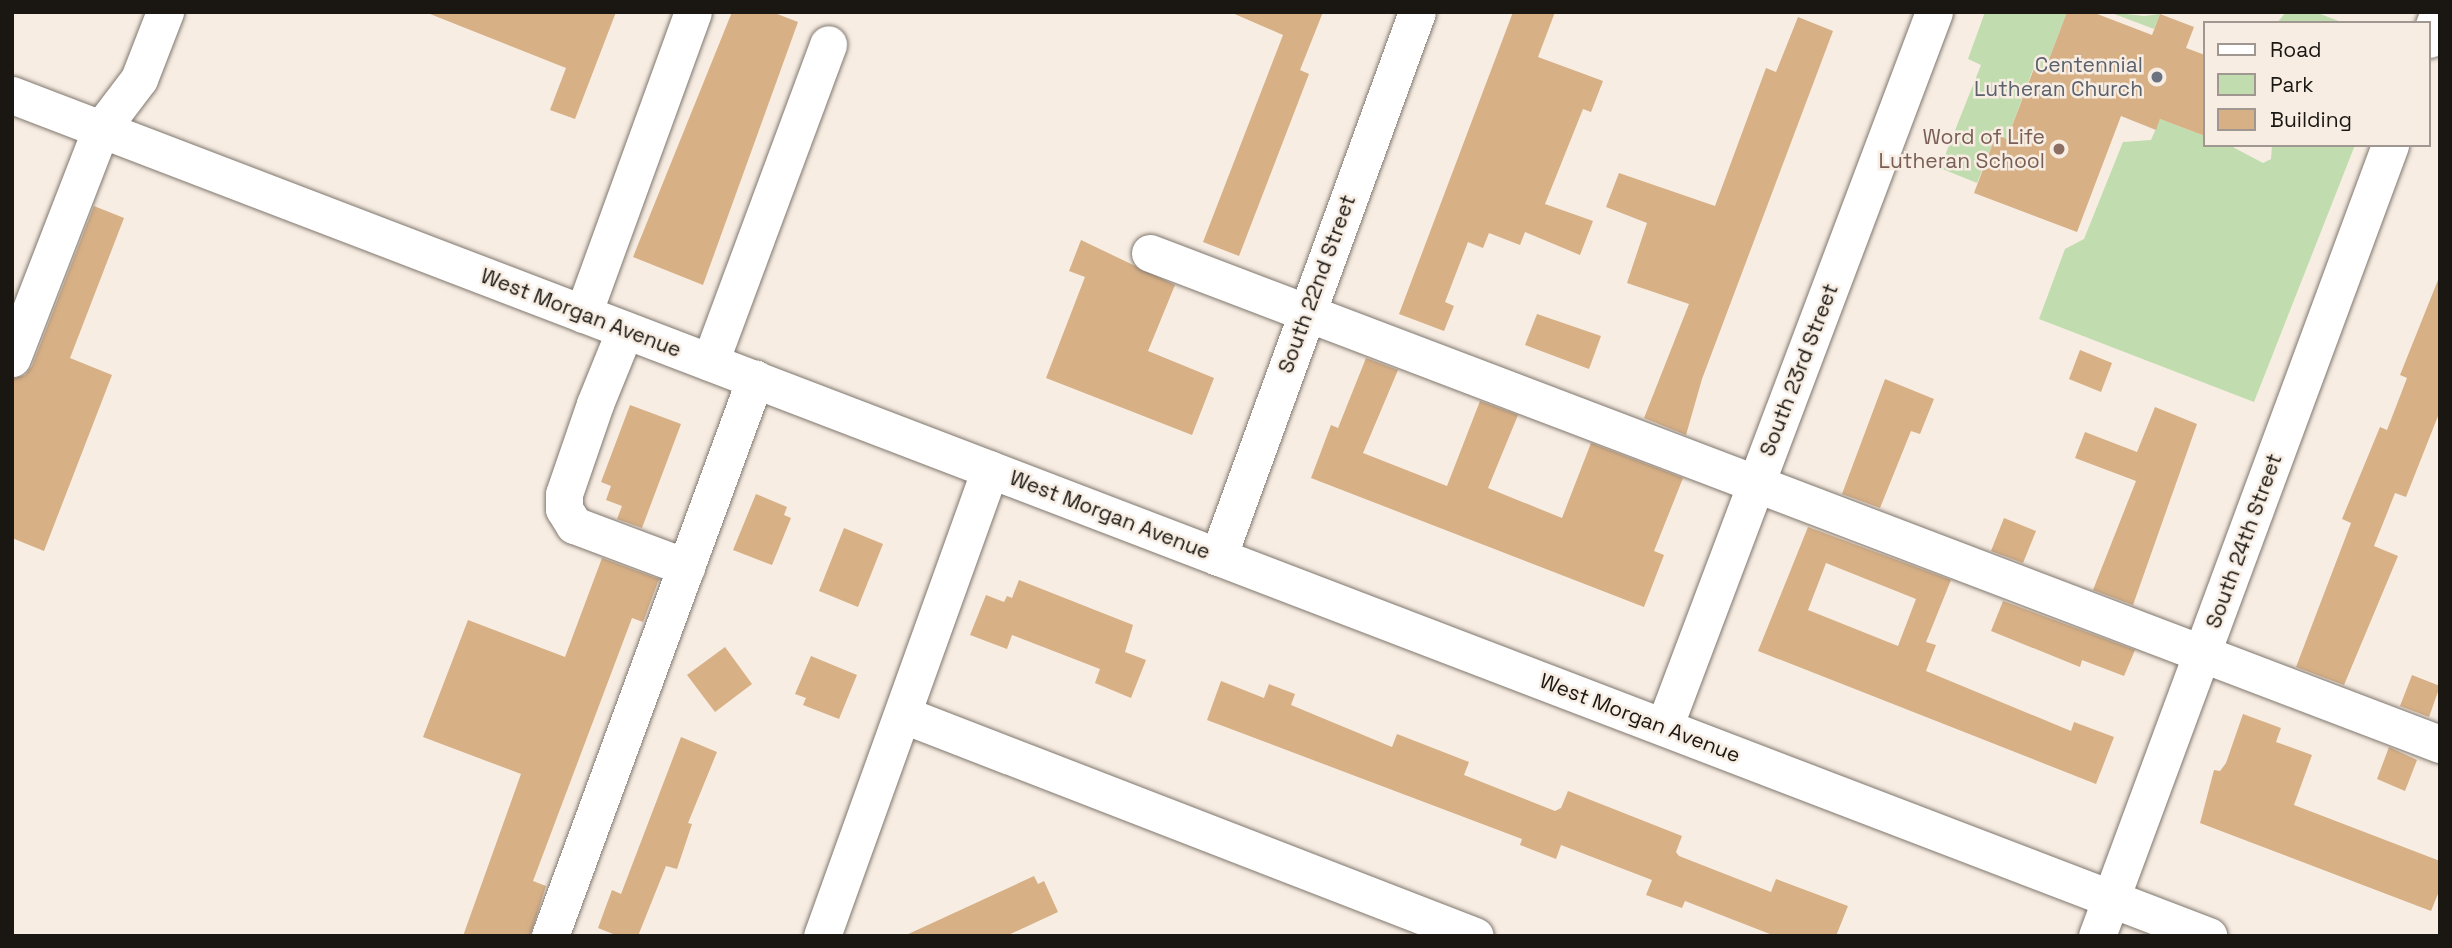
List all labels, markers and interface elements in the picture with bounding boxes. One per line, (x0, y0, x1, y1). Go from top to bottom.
legend (2204, 21, 2431, 147)
text: Road (2270, 36, 2322, 63)
place label: Centennial Lutheran Church (1974, 52, 2143, 102)
marker: Centennial Lutheran Church (2149, 69, 2165, 85)
text: Park (2270, 71, 2314, 98)
text: Building (2270, 106, 2352, 133)
place label: Word of Life Lutheran School (1878, 124, 2045, 174)
marker: Word of Life Lutheran School (2051, 141, 2067, 157)
street label: South 22nd Street (1273, 191, 1361, 377)
street label: West Morgan Avenue (477, 263, 685, 363)
street label: South 23rd Street (1755, 280, 1843, 460)
street label: South 24th Street (2201, 450, 2287, 632)
street label: West Morgan Avenue (1006, 465, 1214, 565)
street label: West Morgan Avenue (1536, 668, 1744, 768)

